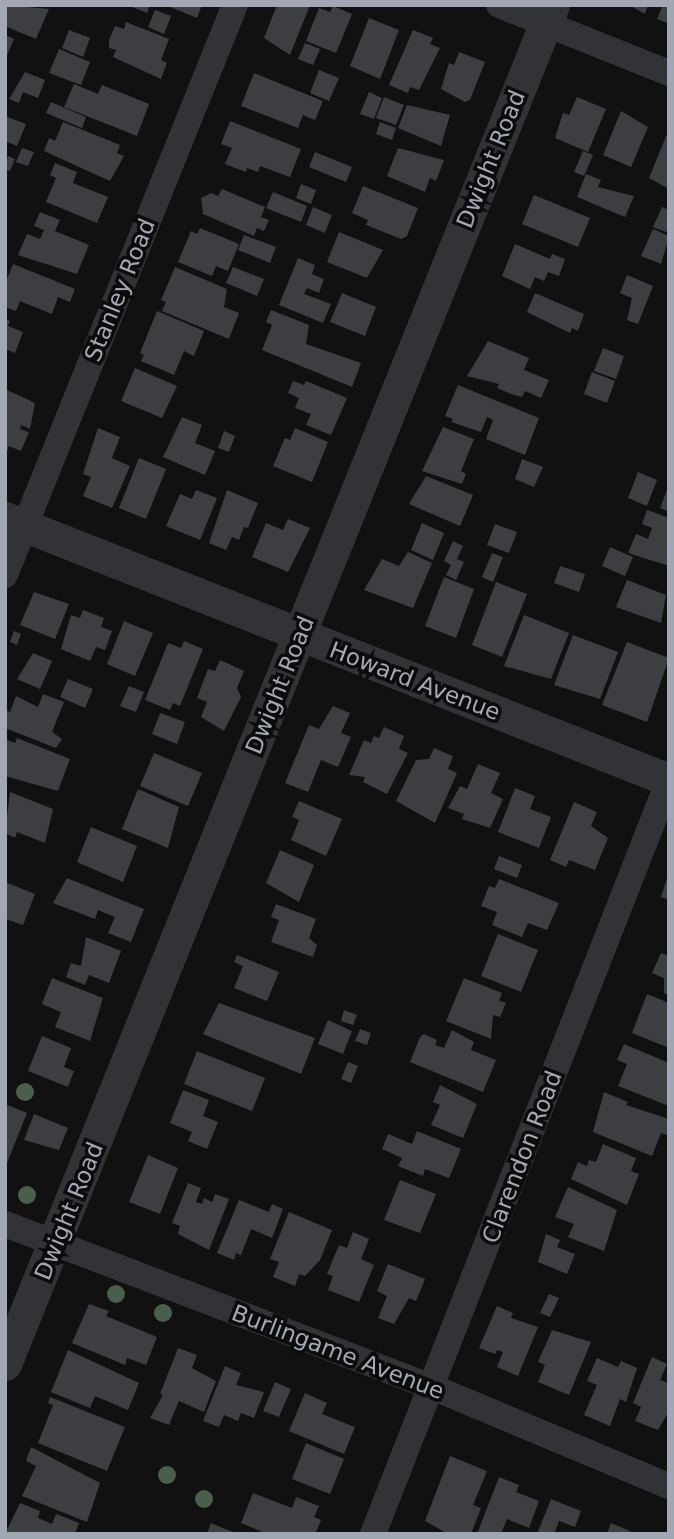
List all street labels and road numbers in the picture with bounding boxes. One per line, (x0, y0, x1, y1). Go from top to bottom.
street label: Dwight Road (451, 86, 531, 232)
street label: Stanley Road (79, 215, 161, 365)
street label: Dwight Road (240, 612, 320, 758)
street label: Howard Avenue (326, 636, 504, 726)
street label: Clarendon Road (476, 1067, 568, 1247)
street label: Dwight Road (29, 1138, 109, 1284)
street label: Burlingame Avenue (228, 1299, 448, 1405)

